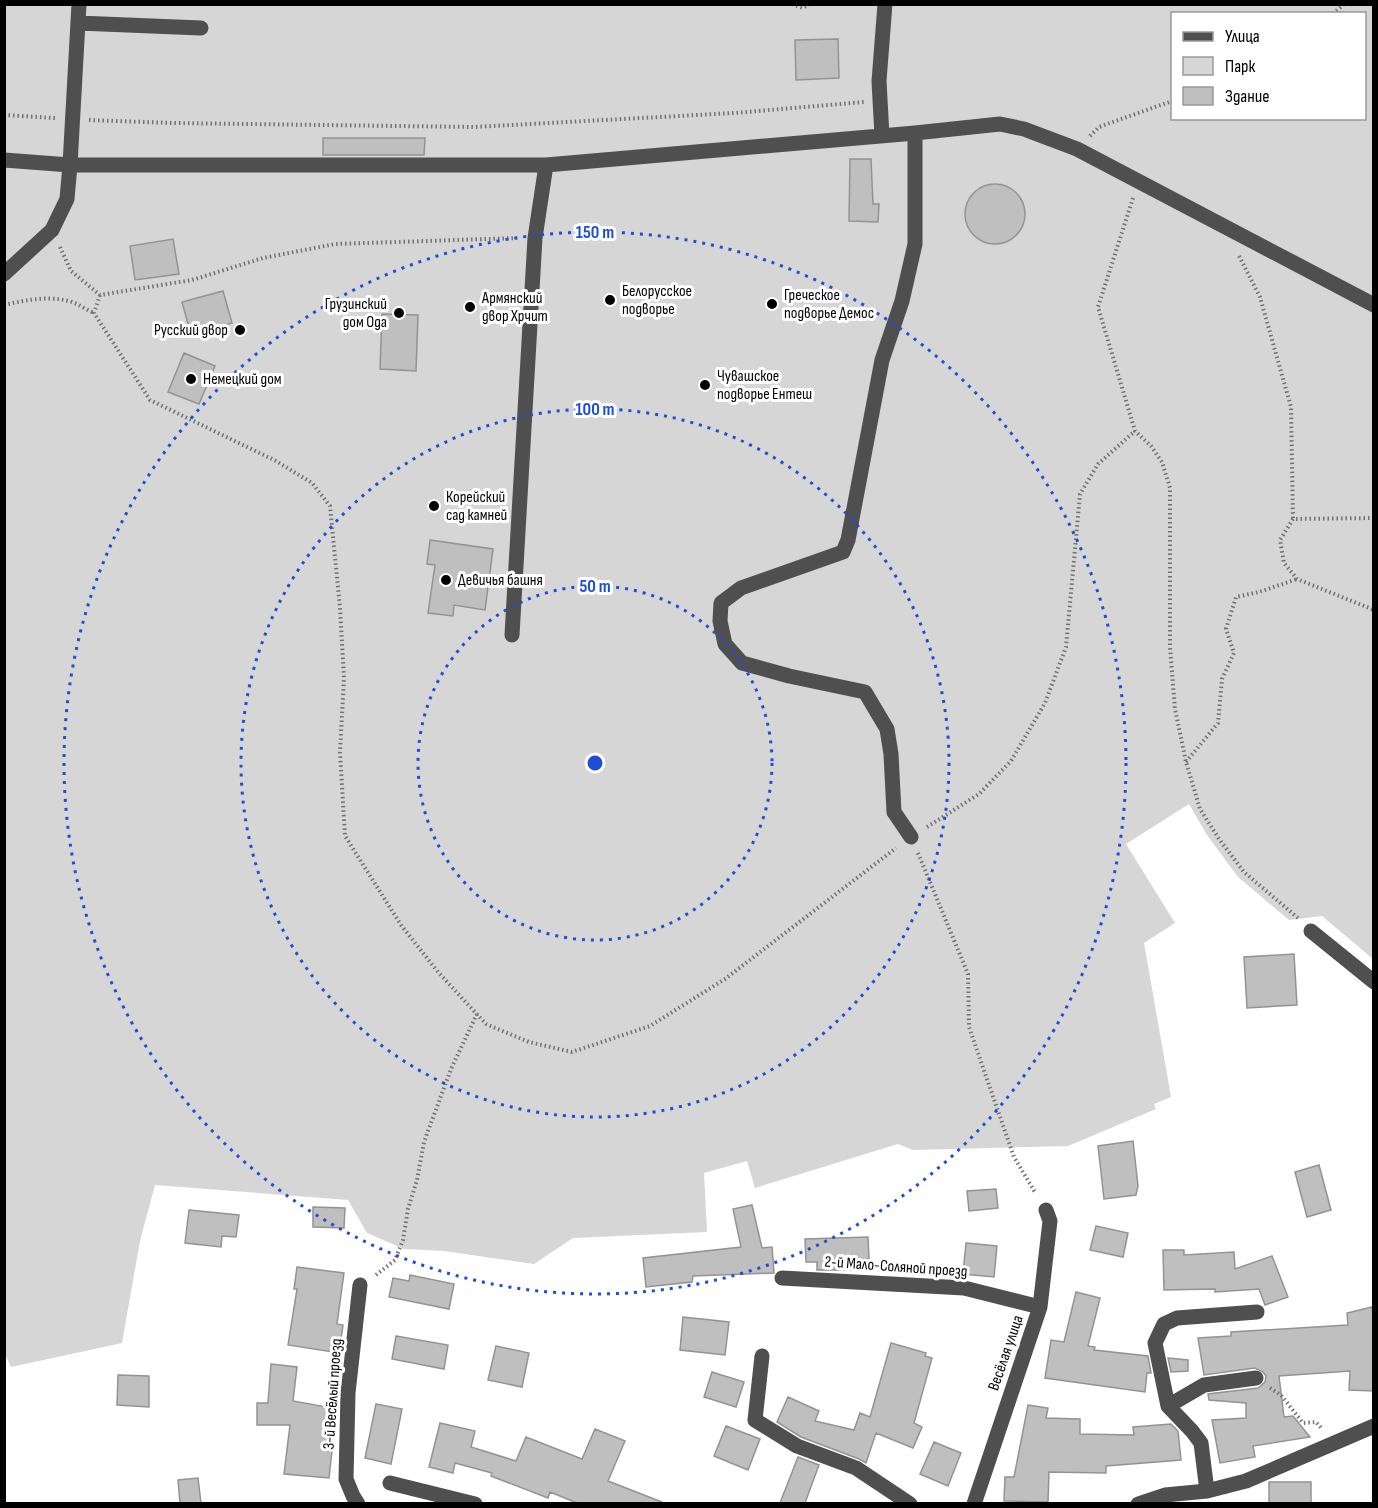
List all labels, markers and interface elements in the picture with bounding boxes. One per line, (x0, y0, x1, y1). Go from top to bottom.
legend (1171, 12, 1366, 120)
text: Улица (1225, 26, 1260, 47)
text: Парк (1225, 56, 1256, 77)
text: Здание (1225, 86, 1270, 107)
text: 150 m (576, 222, 614, 243)
place label: Белорусское подворье (622, 282, 692, 319)
place label: Греческое подворье Демос (784, 286, 874, 323)
place label: Армянский двор Хрчит (481, 289, 548, 326)
marker: Белорусское подворье (603, 293, 617, 307)
place label: Грузинский дом Ода (325, 295, 387, 332)
marker: Греческое подворье Демос (765, 297, 779, 311)
marker: Армянский двор Хрчит (463, 300, 477, 314)
marker: Грузинский дом Ода (392, 306, 406, 320)
place label: Русский двор (154, 321, 228, 340)
marker: Русский двор (233, 323, 247, 337)
place label: Чувашское подворье Ентеш (717, 367, 812, 404)
place label: Немецкий дом (203, 370, 282, 389)
marker: Немецкий дом (184, 372, 198, 386)
marker: Чувашское подворье Ентеш (698, 378, 712, 392)
text: 100 m (576, 399, 615, 420)
place label: Корейский сад камней (446, 488, 507, 525)
marker: Корейский сад камней (427, 499, 441, 513)
place label: Девичья башня (458, 571, 543, 590)
marker: Девичья башня (439, 573, 453, 587)
text: 50 m (579, 576, 611, 597)
centre of rings (585, 753, 605, 773)
street label: 2-й Мало-Соляной проезд (824, 1253, 968, 1281)
street label: Весёлая улица (984, 1313, 1028, 1393)
street label: 3-й Весёлый проезд (320, 1338, 346, 1450)

